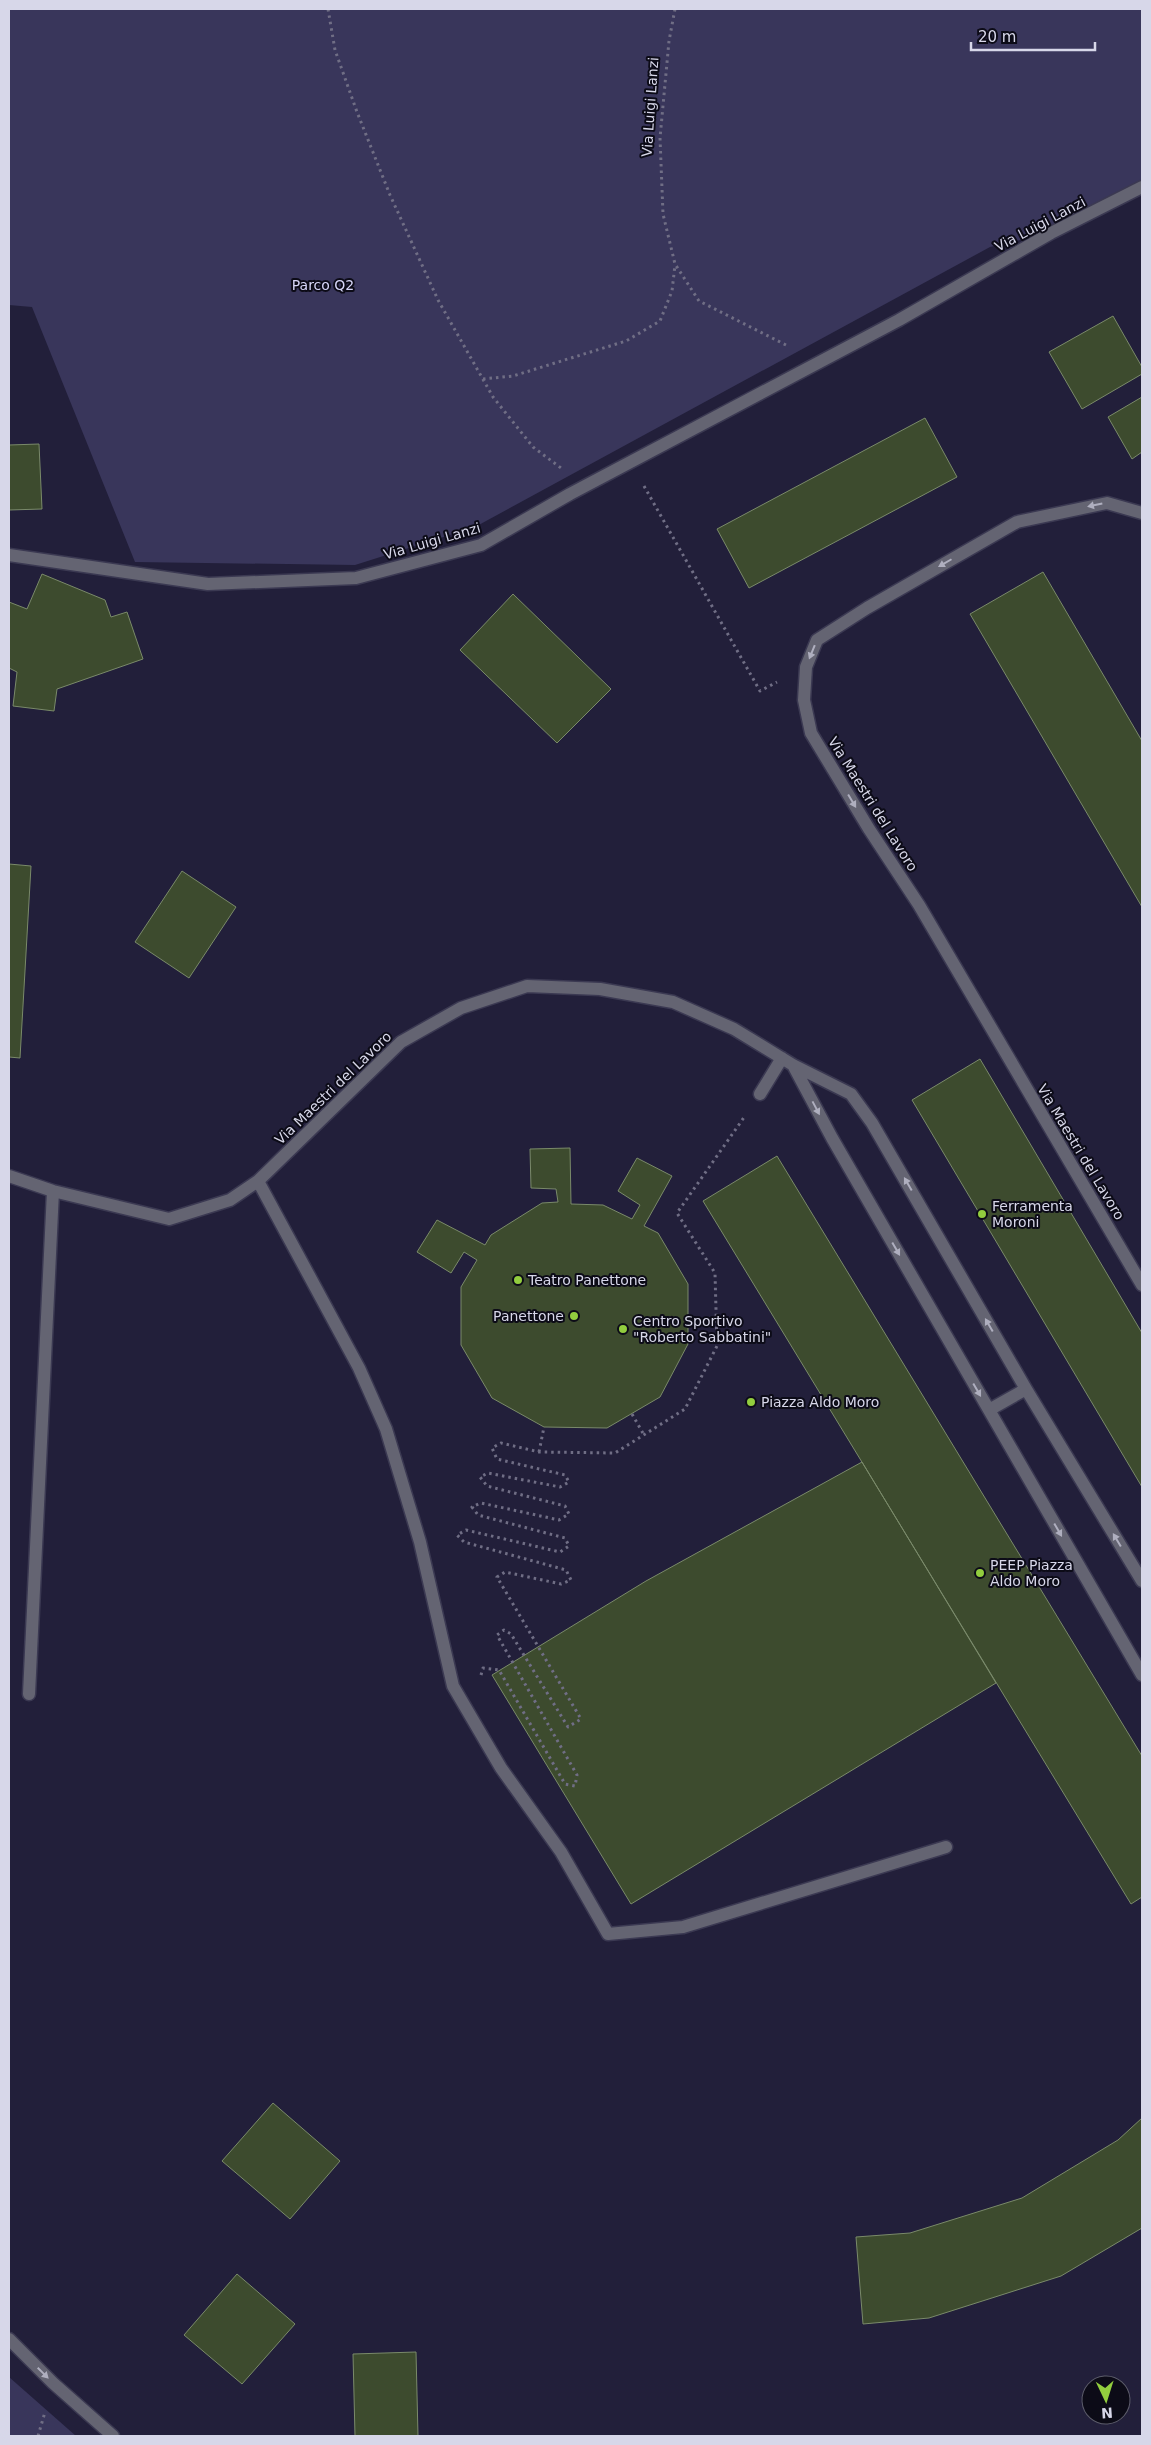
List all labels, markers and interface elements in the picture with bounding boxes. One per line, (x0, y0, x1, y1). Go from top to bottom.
scale bar (971, 20, 1095, 52)
text: 20 m (978, 28, 1016, 46)
street label: Via Luigi Lanzi (639, 56, 661, 158)
street label: Via Luigi Lanzi (992, 193, 1088, 255)
park label: Parco Q2 (292, 277, 354, 293)
one-way arrow (1087, 502, 1103, 510)
street label: Via Luigi Lanzi (382, 519, 482, 563)
one-way arrow (938, 559, 953, 567)
one-way arrow (808, 645, 816, 659)
street label: Via Maestri del Lavoro (825, 734, 921, 874)
one-way arrow (848, 795, 857, 808)
street label: Via Maestri del Lavoro (272, 1028, 394, 1148)
street label: Via Maestri del Lavoro (1034, 1081, 1128, 1223)
one-way arrow (812, 1100, 820, 1115)
one-way arrow (903, 1178, 912, 1191)
place label: Ferramenta Moroni (992, 1198, 1073, 1230)
marker: Ferramenta Moroni (976, 1208, 988, 1220)
one-way arrow (892, 1241, 900, 1256)
place label: Teatro Panettone (527, 1272, 646, 1288)
marker: Teatro Panettone (512, 1274, 524, 1286)
place label: Panettone (493, 1308, 564, 1324)
marker: Panettone (568, 1310, 580, 1322)
place label: Centro Sportivo "Roberto Sabbatini" (633, 1313, 771, 1345)
one-way arrow (985, 1317, 993, 1332)
marker: Centro Sportivo "Roberto Sabbatini" (617, 1323, 629, 1335)
one-way arrow (973, 1383, 982, 1396)
place label: Piazza Aldo Moro (761, 1394, 879, 1410)
marker: Piazza Aldo Moro (745, 1396, 757, 1408)
one-way arrow (1054, 1524, 1063, 1537)
one-way arrow (1113, 1533, 1122, 1546)
place label: PEEP Piazza Aldo Moro (990, 1557, 1073, 1589)
marker: PEEP Piazza Aldo Moro (974, 1567, 986, 1579)
one-way arrow (37, 2367, 49, 2379)
north arrow (1081, 2375, 1131, 2425)
text: N (1101, 2405, 1113, 2421)

